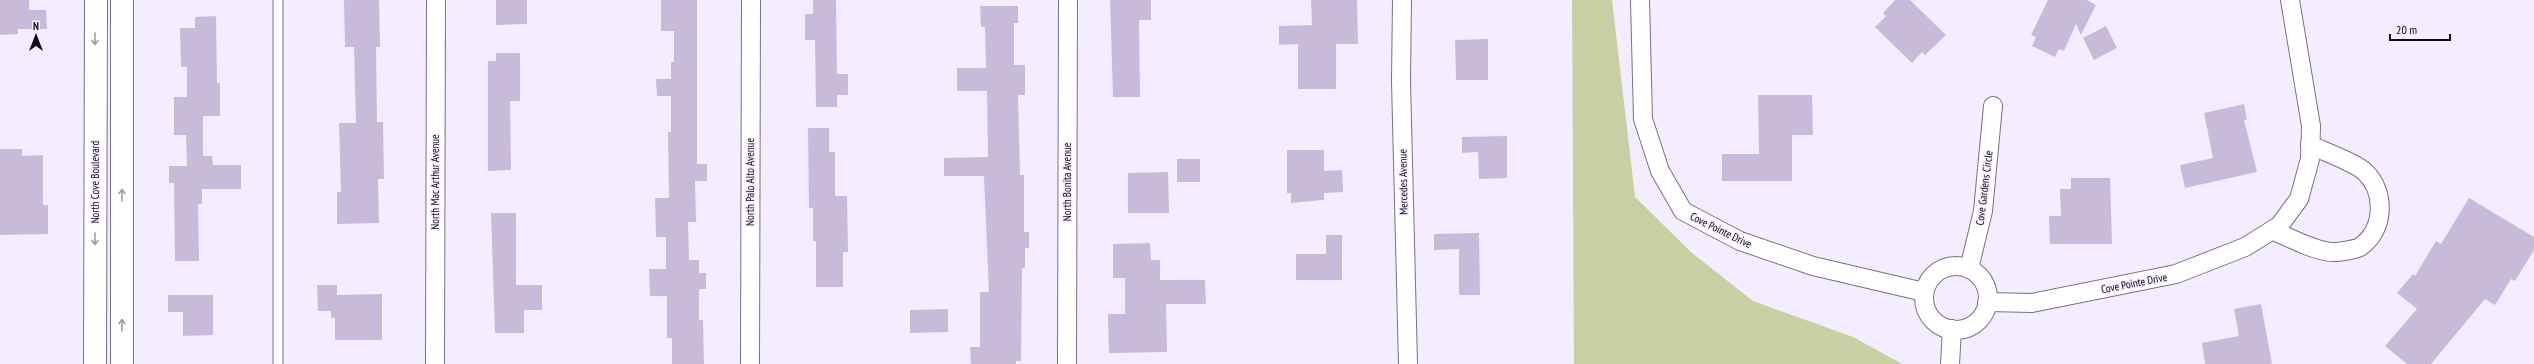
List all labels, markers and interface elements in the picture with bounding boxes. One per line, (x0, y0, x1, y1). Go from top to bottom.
north arrow (16, 16, 56, 56)
scale bar (2390, 16, 2450, 42)
text: N (33, 19, 39, 33)
text: 20 m (2396, 22, 2417, 37)
one-way arrow (91, 32, 99, 45)
street label: North Mac Arthur Avenue (428, 134, 442, 230)
street label: North Palo Alto Avenue (743, 138, 757, 226)
street label: North Cove Boulevard (88, 140, 102, 223)
street label: North Bonita Avenue (1060, 142, 1074, 221)
street label: Mercedes Avenue (1395, 149, 1411, 215)
street label: Cove Gardens Circle (1972, 149, 1996, 226)
one-way arrow (118, 189, 126, 202)
street label: Cove Pointe Drive (1688, 209, 1755, 251)
one-way arrow (91, 232, 99, 245)
street label: Cove Pointe Drive (2100, 270, 2169, 296)
one-way arrow (118, 319, 126, 332)

